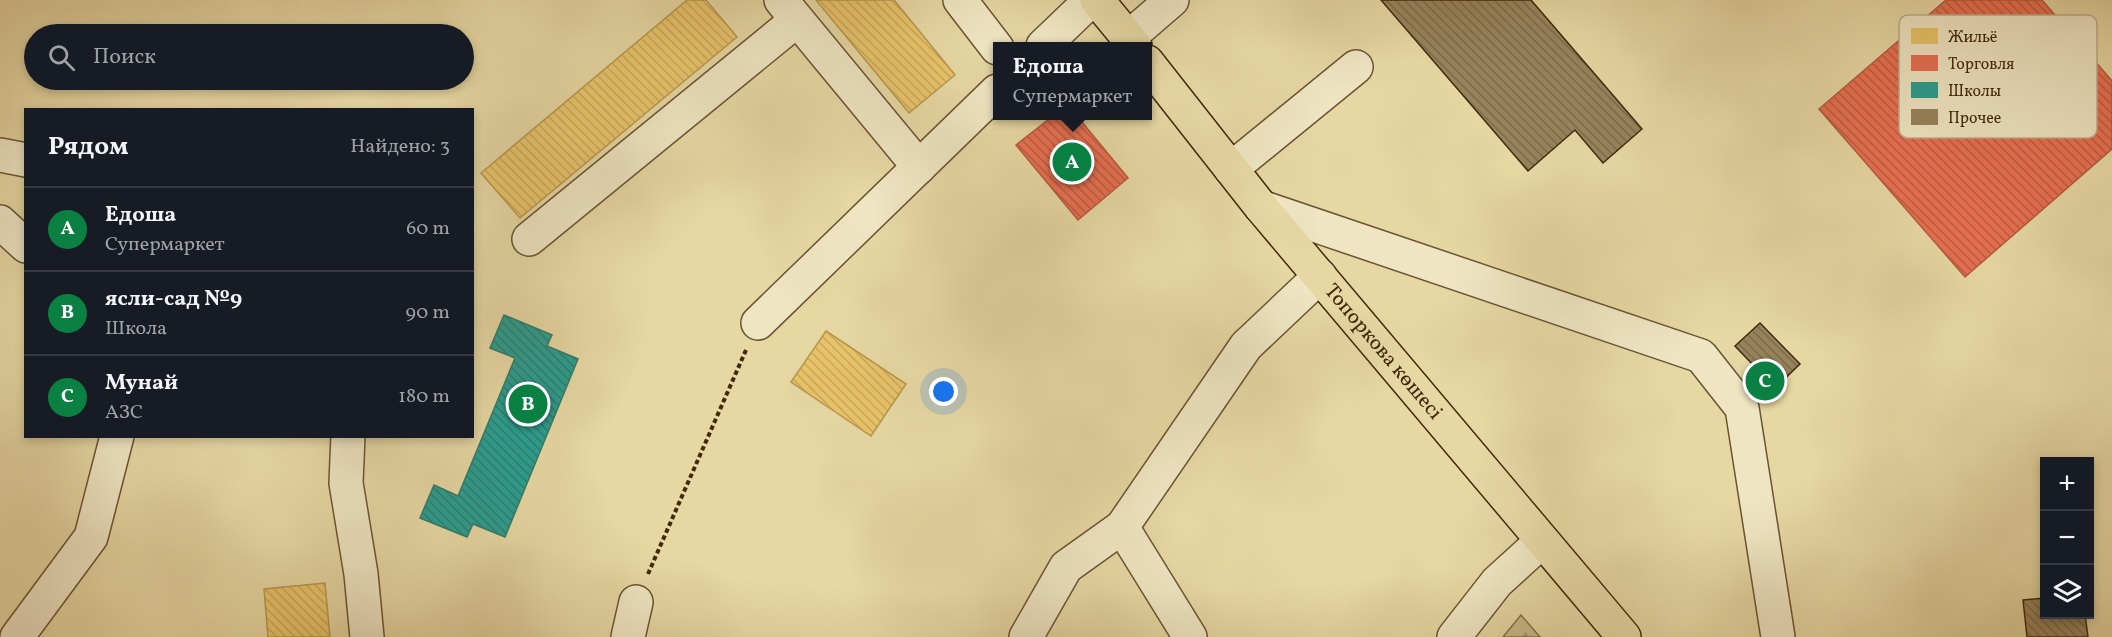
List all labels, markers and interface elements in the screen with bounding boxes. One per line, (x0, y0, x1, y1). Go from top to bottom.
legend (1899, 15, 2097, 138)
search box (24, 24, 474, 90)
text: Жильё (1948, 27, 1997, 49)
icon: search (45, 41, 78, 74)
text: Поиск (93, 42, 156, 73)
popup (993, 42, 1152, 120)
text: Едоша (1013, 52, 1084, 83)
text: Торговля (1948, 54, 2014, 76)
text: Школы (1948, 81, 2001, 103)
text: Супермаркет (1013, 83, 1132, 111)
text: Прочее (1948, 108, 2001, 130)
text: Рядом (48, 129, 128, 165)
text: Найдено: 3 (350, 133, 450, 161)
pin: A (1052, 140, 1092, 184)
text: Едоша (105, 200, 176, 231)
text: A (60, 215, 75, 243)
text: 60 m (406, 215, 450, 243)
text: Супермаркет (105, 231, 225, 259)
street label: Топоркова көшесі (1317, 277, 1449, 426)
text: ясли-сад №9 (105, 284, 242, 315)
text: B (61, 299, 74, 327)
text: 90 m (406, 299, 450, 327)
text: Школа (105, 315, 167, 343)
pin: C (1746, 358, 1784, 404)
text: Мунай (105, 368, 178, 399)
your location (929, 377, 958, 406)
pin: B (508, 382, 548, 426)
text: C (61, 383, 74, 411)
text: 180 m (398, 383, 450, 411)
text: АЗС (105, 399, 143, 427)
map controls (2040, 457, 2094, 619)
button: + (2040, 457, 2094, 511)
button: − (2040, 511, 2094, 565)
button: layers (2040, 565, 2094, 619)

